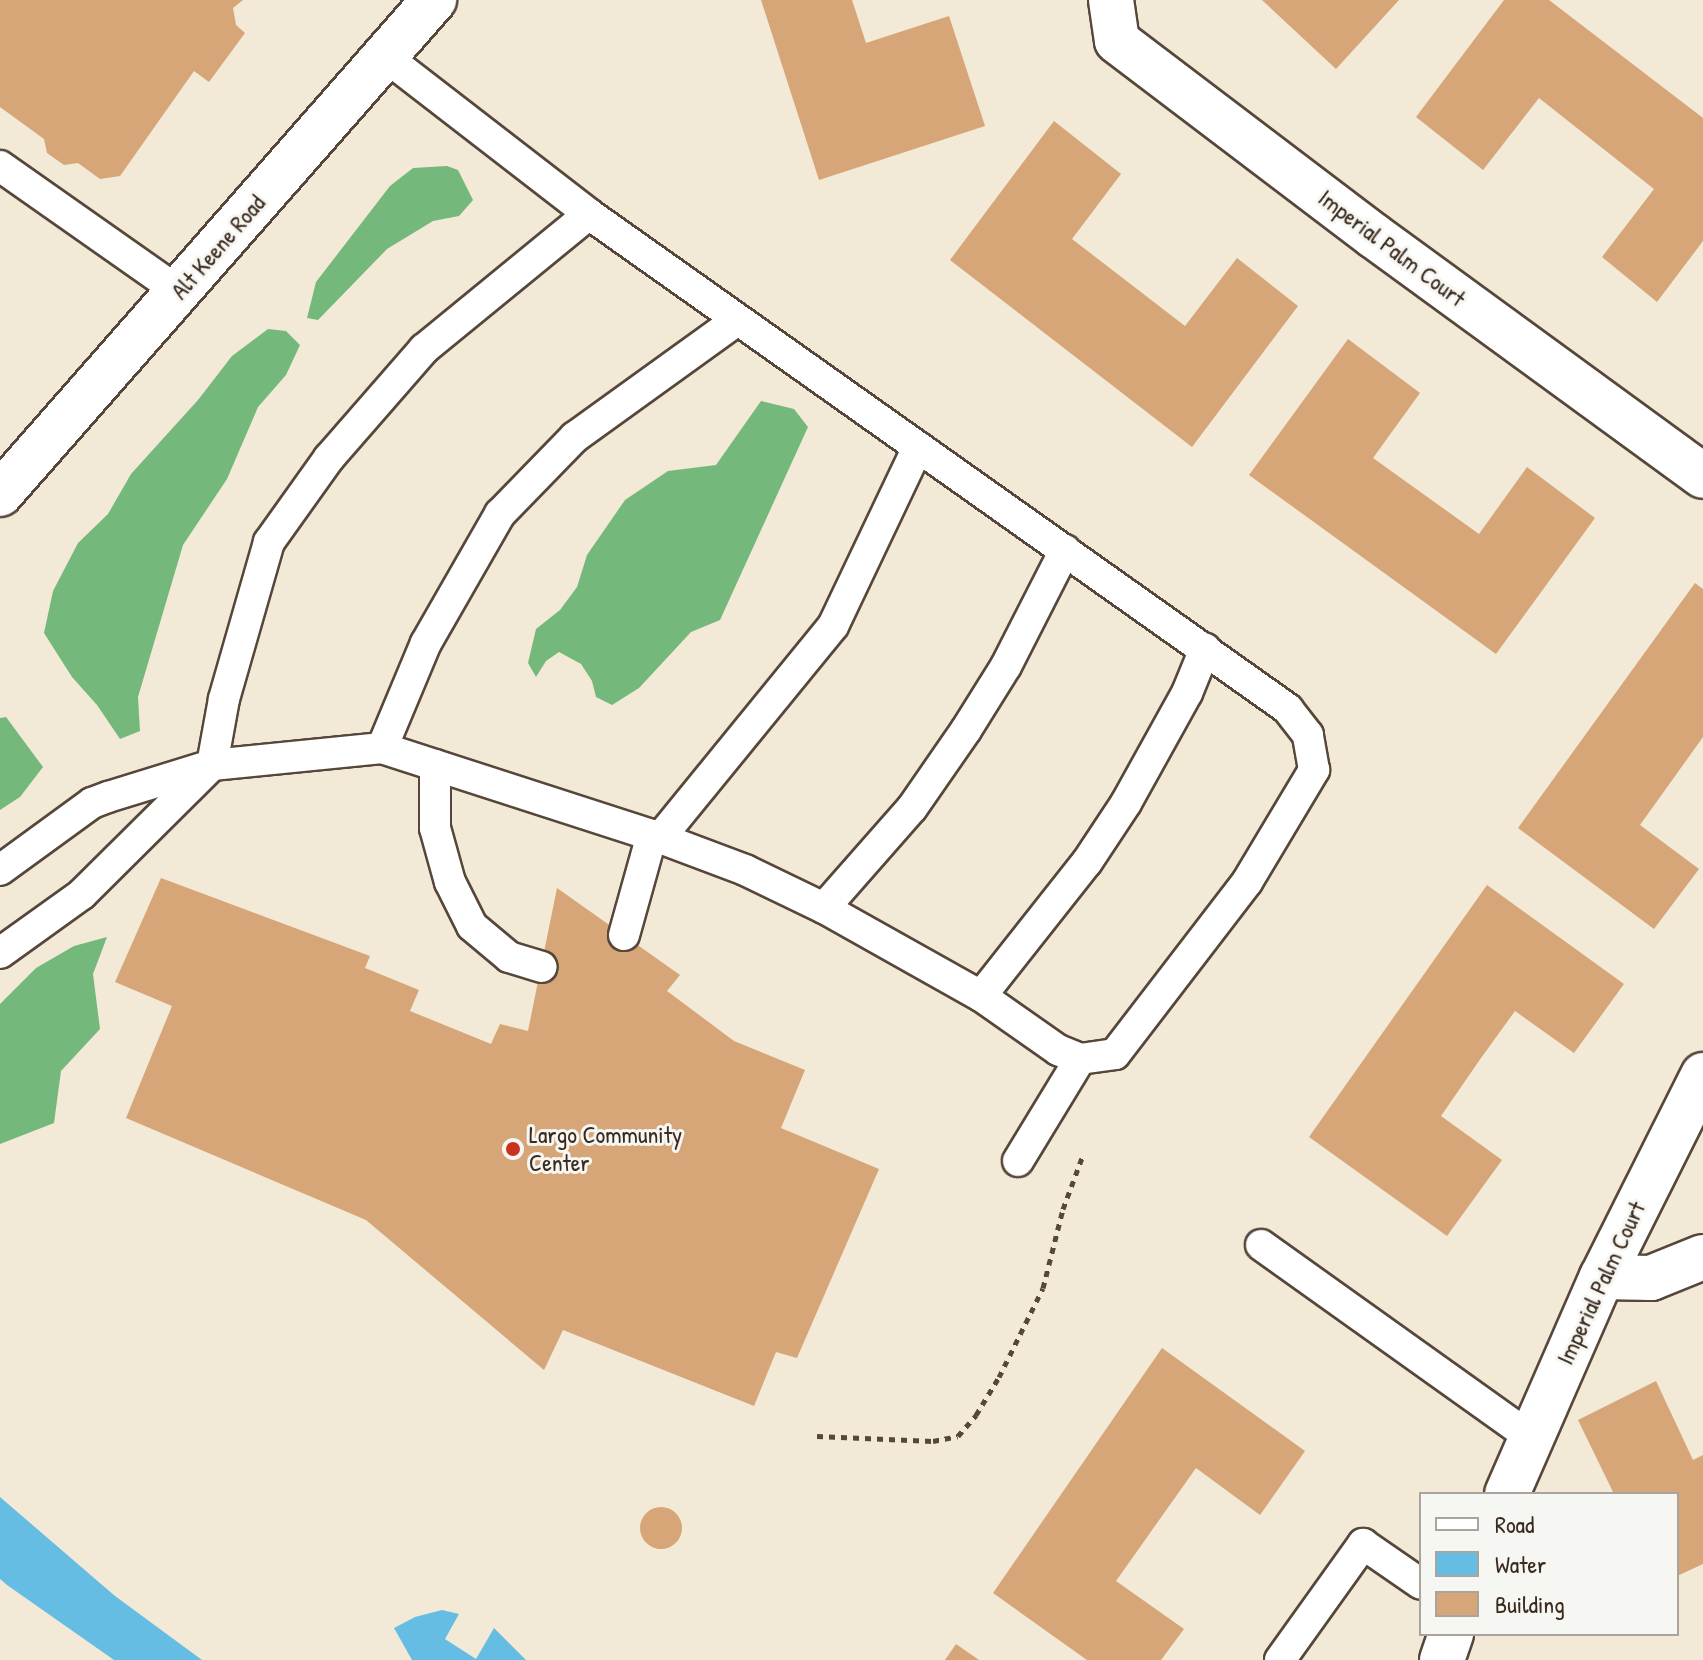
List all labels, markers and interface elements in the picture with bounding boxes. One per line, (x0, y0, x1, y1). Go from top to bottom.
street label: Imperial Palm Court (1313, 183, 1471, 313)
street label: Alt Keene Road (165, 189, 271, 305)
place label: Largo Community Center (529, 1121, 682, 1177)
marker: Largo Community Center (504, 1140, 522, 1158)
street label: Imperial Palm Court (1551, 1197, 1651, 1369)
legend (1419, 1492, 1679, 1636)
text: Road (1495, 1508, 1534, 1540)
text: Water (1495, 1548, 1546, 1580)
text: Building (1495, 1588, 1565, 1620)

